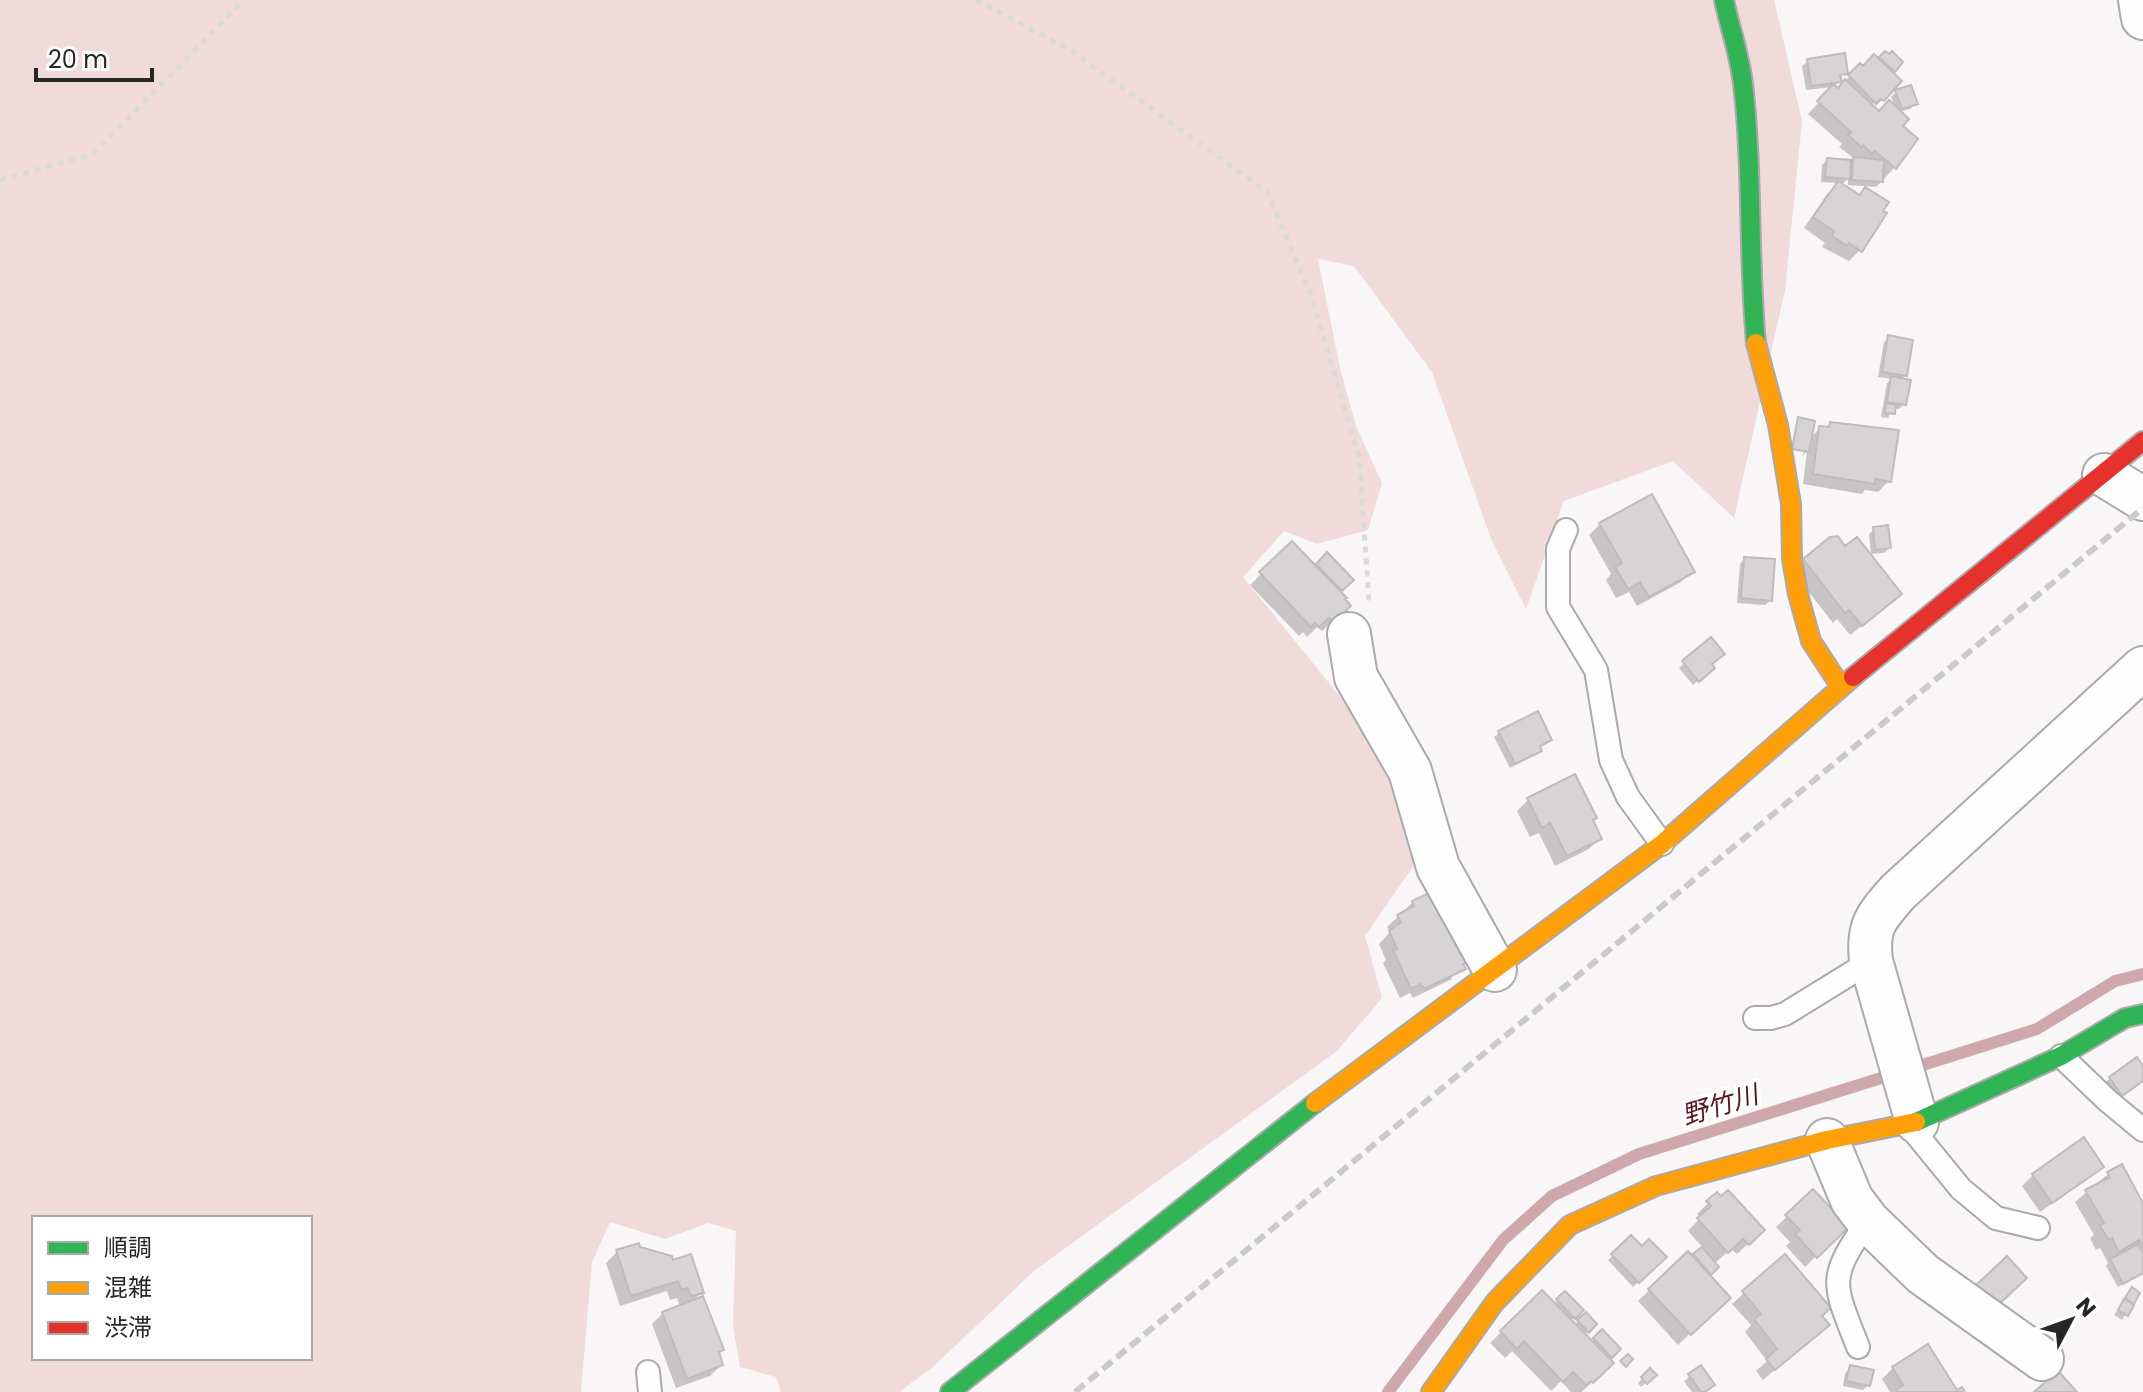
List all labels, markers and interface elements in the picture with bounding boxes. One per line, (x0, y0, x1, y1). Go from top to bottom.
scale bar (36, 32, 152, 82)
text: 20 m (48, 43, 108, 76)
water label: 野竹川 (1677, 1076, 1765, 1134)
legend (32, 1216, 312, 1360)
text: 順調 (104, 1231, 152, 1264)
text: 混雑 (104, 1271, 152, 1304)
north arrow (2031, 1280, 2111, 1360)
text: N (2069, 1291, 2103, 1324)
text: 渋滞 (104, 1311, 152, 1344)

